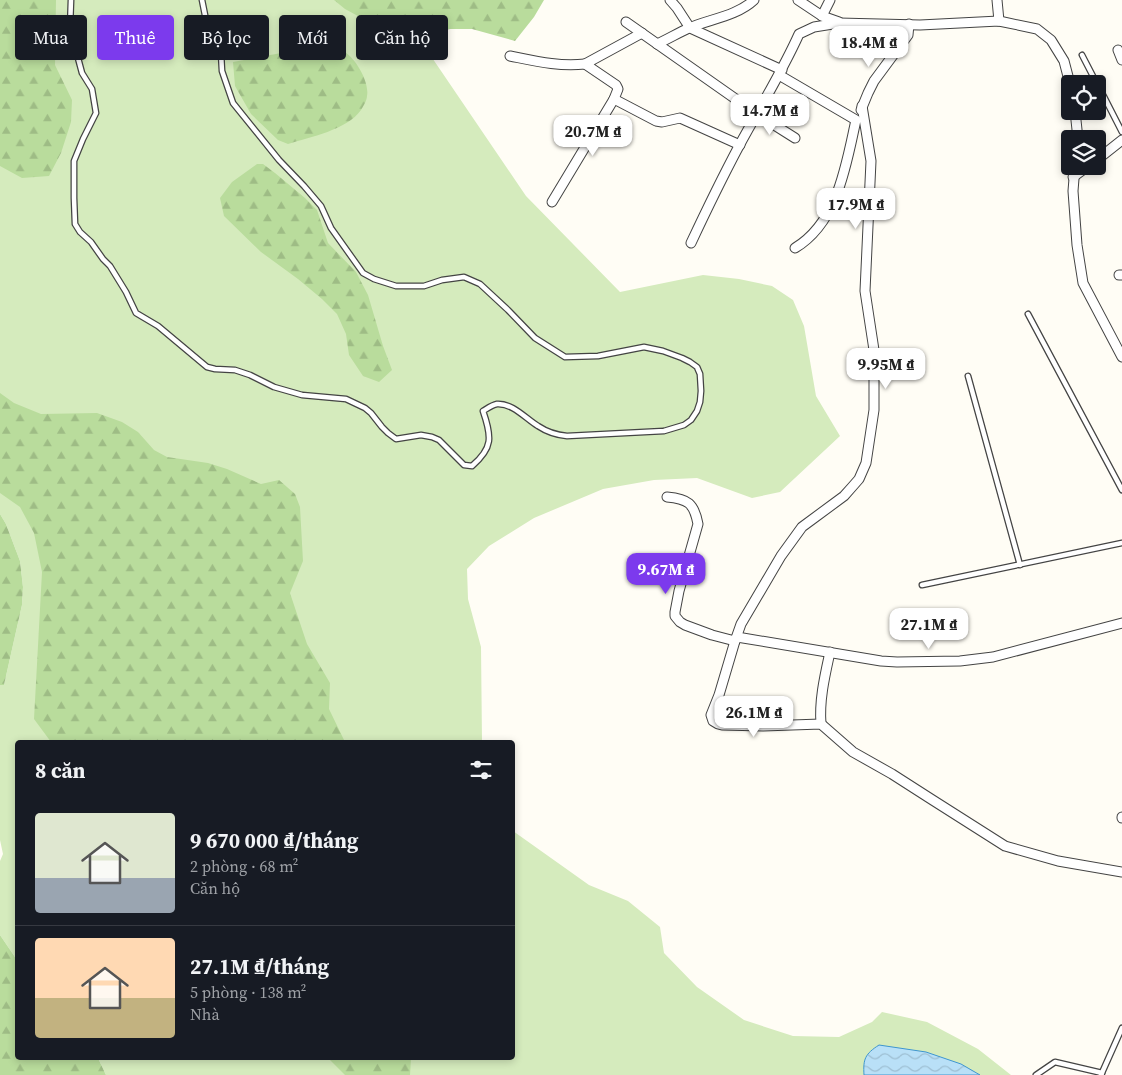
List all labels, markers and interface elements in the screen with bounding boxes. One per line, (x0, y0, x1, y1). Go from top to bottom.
chip: Mua (15, 15, 87, 60)
chip: Thuê (97, 15, 174, 60)
chip: Bộ lọc (184, 15, 269, 60)
chip: Mới (279, 15, 346, 60)
chip: Căn hộ (356, 15, 448, 60)
pin: 18.4M ₫ (823, 26, 915, 68)
text: 18.4M ₫ (840, 31, 898, 53)
map controls (1061, 75, 1106, 175)
button: locate (1061, 75, 1106, 120)
pin: 14.7M ₫ (724, 94, 816, 136)
text: 14.7M ₫ (741, 99, 799, 121)
pin: 20.7M ₫ (547, 114, 639, 157)
text: 20.7M ₫ (564, 120, 622, 142)
button: layers (1061, 130, 1106, 175)
pin: 17.9M ₫ (810, 188, 902, 230)
text: 17.9M ₫ (827, 193, 885, 215)
pin: 9.95M ₫ (840, 348, 932, 390)
text: 9.95M ₫ (857, 353, 915, 375)
pin: 9.67M ₫ (620, 552, 712, 595)
text: 9.67M ₫ (637, 558, 695, 580)
pin: 27.1M ₫ (883, 608, 975, 650)
text: 27.1M ₫ (900, 613, 958, 635)
pin: 26.1M ₫ (708, 696, 800, 738)
text: 26.1M ₫ (725, 701, 783, 723)
text: 8 căn (35, 756, 86, 785)
icon: filters (467, 756, 495, 784)
text: 9 670 000 ₫/tháng (190, 826, 358, 855)
icon: home (75, 833, 135, 893)
text: 2 phòng · 68 m² (190, 855, 298, 877)
text: Căn hộ (190, 877, 240, 899)
text: 27.1M ₫/tháng (190, 952, 329, 981)
icon: home (75, 958, 135, 1018)
text: 5 phòng · 138 m² (190, 981, 306, 1003)
text: Nhà (190, 1003, 220, 1025)

